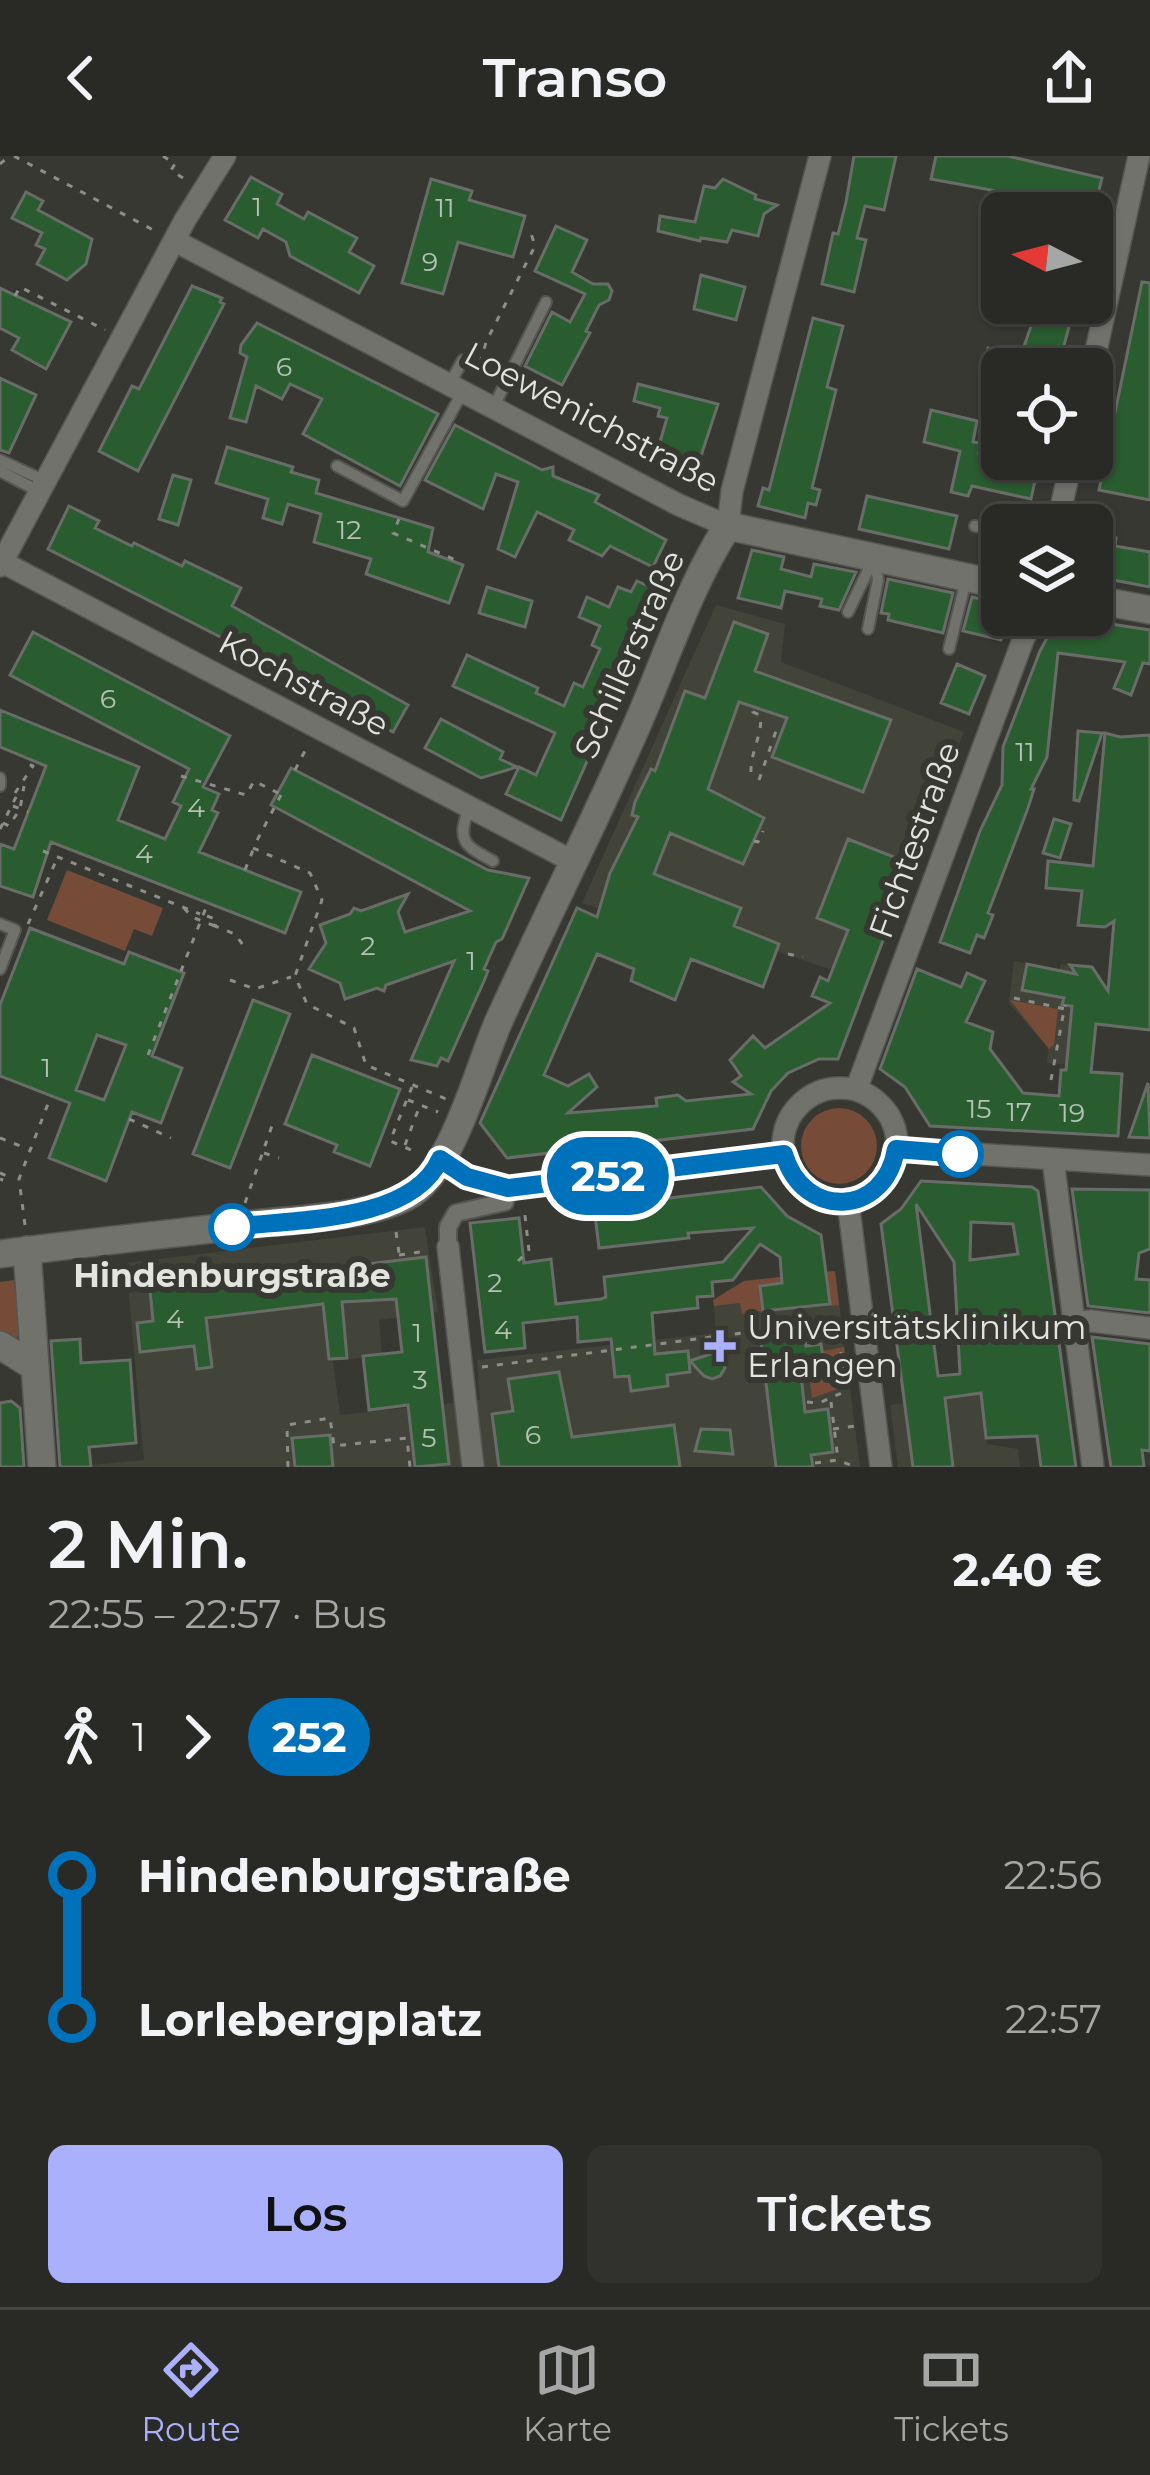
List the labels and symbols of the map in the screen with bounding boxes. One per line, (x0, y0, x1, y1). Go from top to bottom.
house number: 1 (252, 190, 262, 223)
house number: 11 (435, 191, 455, 224)
north arrow (981, 192, 1113, 324)
house number: 9 (422, 245, 438, 278)
street label: Loewenichstraße (458, 333, 726, 501)
house number: 6 (276, 350, 292, 383)
house number: 12 (336, 513, 362, 546)
street label: Schillerstraße (565, 544, 693, 764)
street label: Kochstraße (212, 621, 396, 745)
house number: 6 (100, 682, 116, 715)
house number: 11 (1015, 735, 1035, 768)
street label: Fichtestraße (860, 736, 968, 944)
house number: 4 (187, 791, 205, 824)
house number: 4 (135, 837, 153, 870)
house number: 2 (360, 929, 376, 962)
house number: 1 (466, 944, 476, 977)
house number: 1 (41, 1051, 51, 1084)
house number: 15 (966, 1092, 992, 1125)
house number: 17 (1006, 1095, 1032, 1128)
house number: 19 (1059, 1096, 1085, 1129)
unlabelled marker (938, 1132, 982, 1176)
line badge: 252 (539, 1137, 677, 1215)
marker: Hindenburgstraße (210, 1205, 254, 1249)
place label: Hindenburgstraße (73, 1255, 391, 1295)
house number: 2 (487, 1266, 503, 1299)
house number: 4 (166, 1302, 184, 1335)
place label: Universitätsklinikum Erlangen (747, 1307, 1086, 1385)
house number: 4 (494, 1313, 512, 1346)
house number: 1 (412, 1316, 422, 1349)
marker: Universitätsklinikum Erlangen (704, 1330, 736, 1362)
house number: 3 (412, 1363, 428, 1396)
house number: 6 (525, 1418, 541, 1451)
house number: 5 (421, 1421, 437, 1454)

